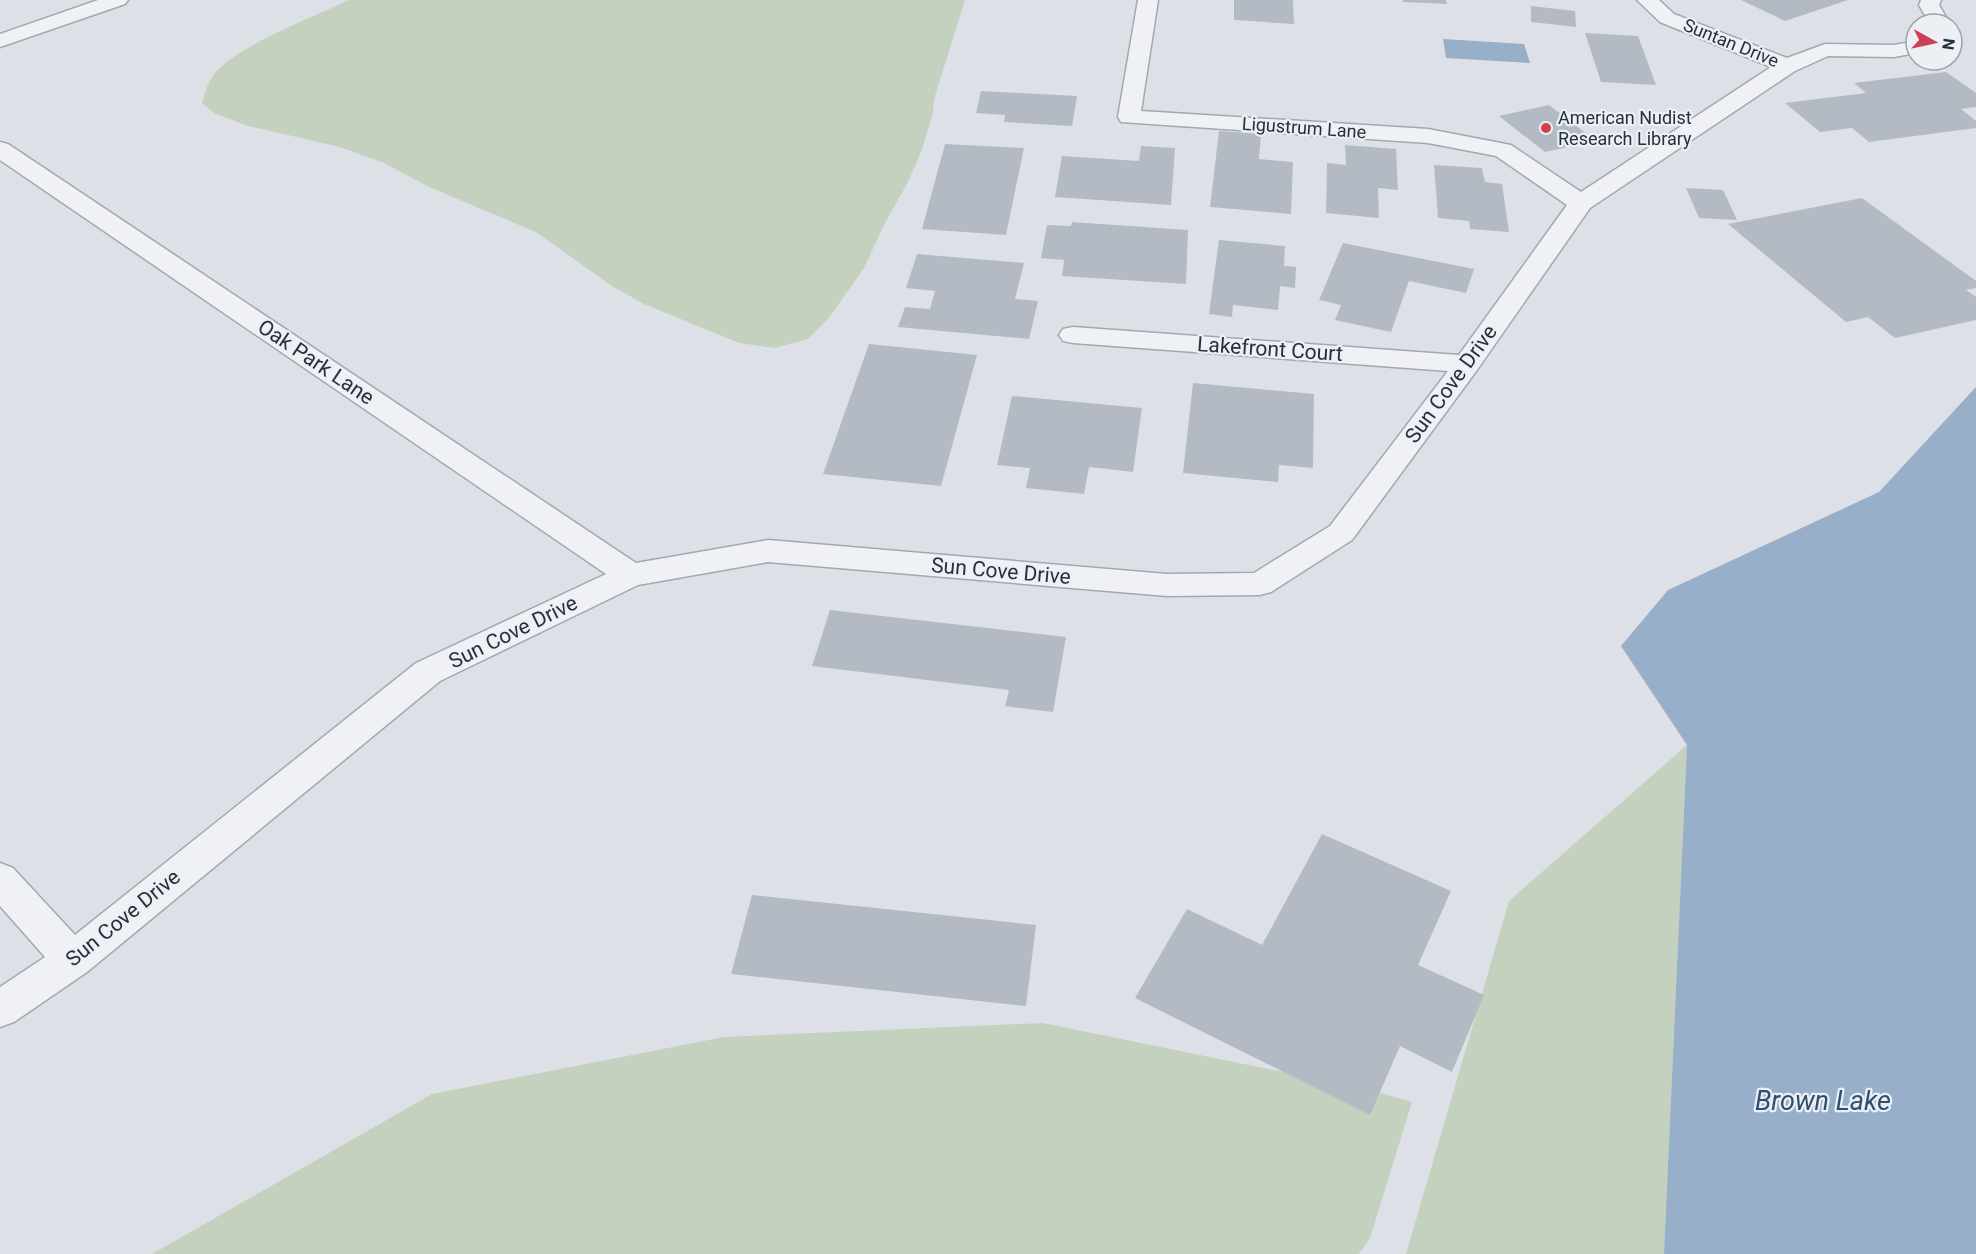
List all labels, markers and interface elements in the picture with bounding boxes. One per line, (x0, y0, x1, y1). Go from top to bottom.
north arrow (1904, 12, 1964, 72)
street label: Suntan Drive (1680, 14, 1782, 71)
text: N (1938, 37, 1959, 51)
place label: American Nudist Research Library (1558, 107, 1692, 149)
street label: Ligustrum Lane (1241, 113, 1367, 142)
marker: American Nudist Research Library (1539, 121, 1553, 135)
street label: Oak Park Lane (253, 314, 379, 410)
street label: Sun Cove Drive (1400, 320, 1502, 448)
street label: Lakefront Court (1196, 332, 1344, 366)
street label: Sun Cove Drive (930, 553, 1072, 589)
street label: Sun Cove Drive (445, 591, 581, 673)
street label: Sun Cove Drive (61, 865, 185, 971)
water label: Brown Lake (1755, 1085, 1891, 1117)

